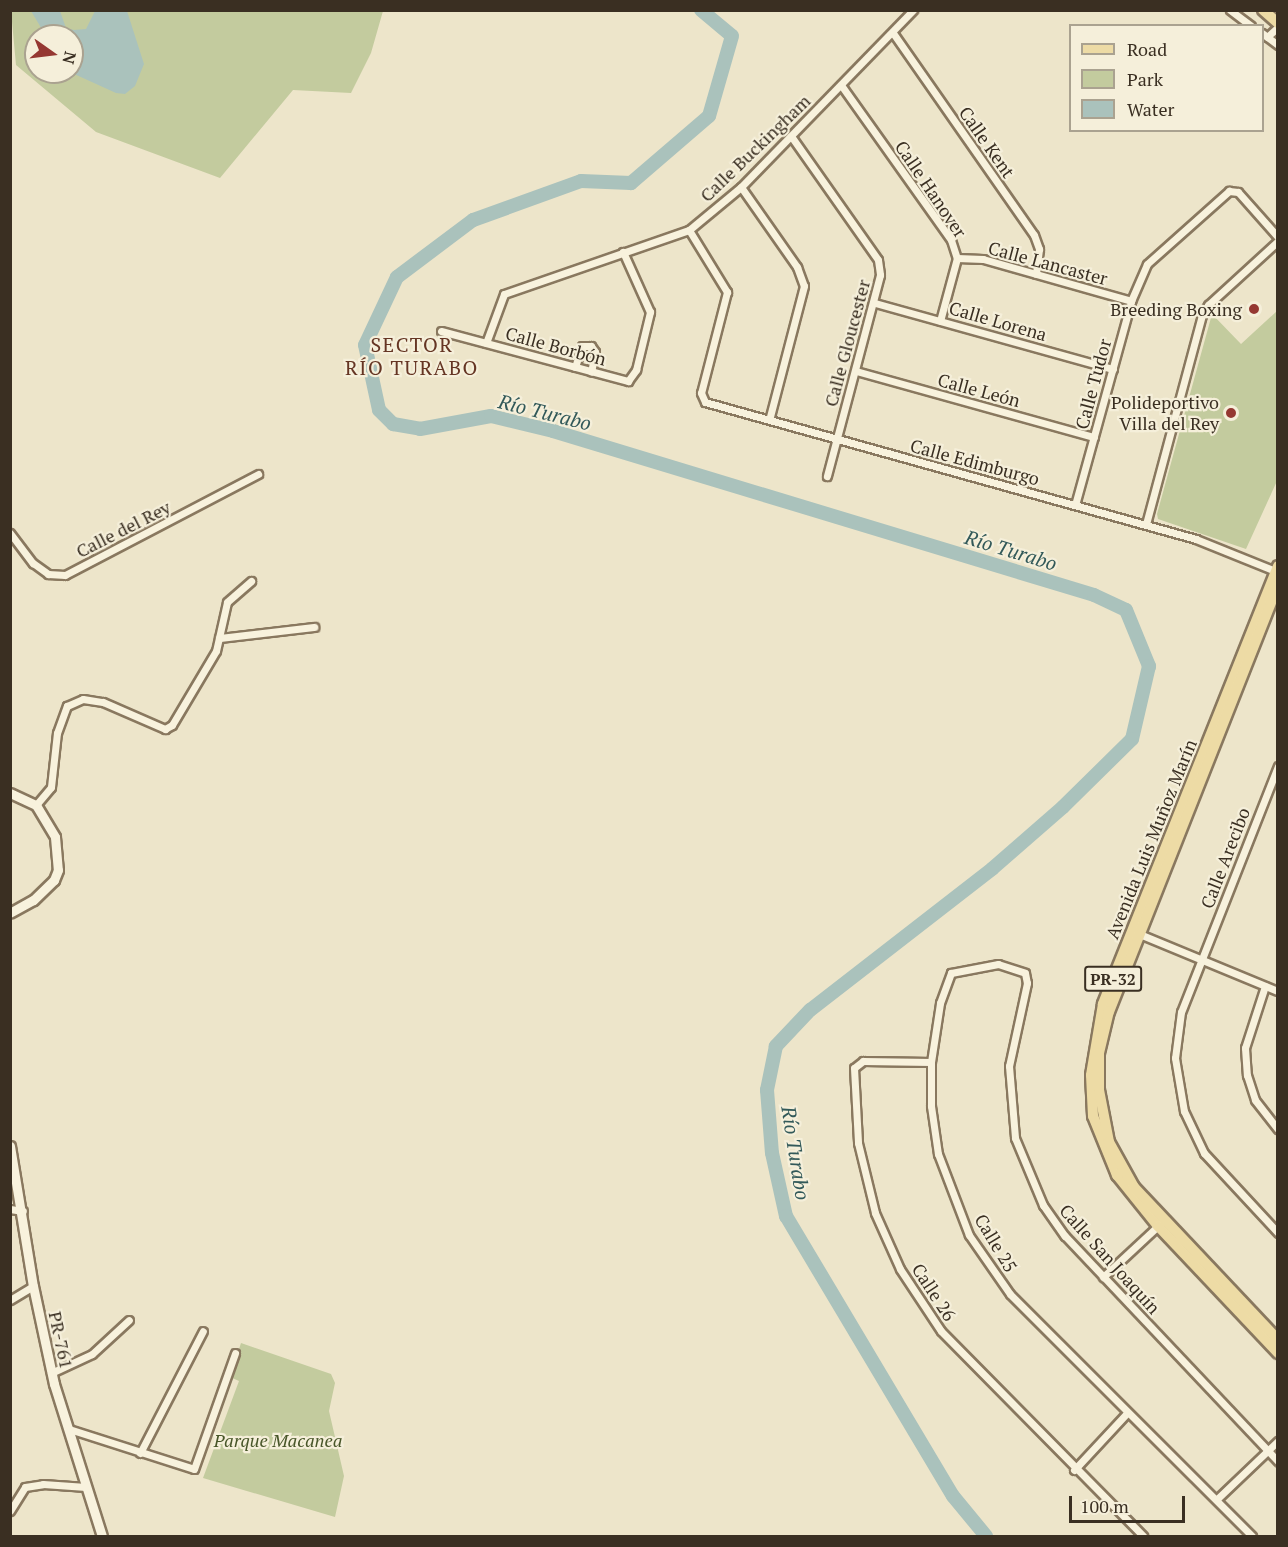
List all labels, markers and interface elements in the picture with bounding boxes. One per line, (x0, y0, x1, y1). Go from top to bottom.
north arrow (24, 24, 84, 84)
legend (1069, 24, 1264, 132)
text: Road (1127, 37, 1167, 61)
text: N (57, 49, 82, 66)
text: Park (1127, 67, 1163, 91)
street label: Calle Buckingham (695, 90, 815, 206)
text: Water (1127, 97, 1174, 121)
street label: Calle Kent (955, 102, 1019, 182)
street label: Calle Hanover (891, 136, 971, 242)
street label: Calle Lancaster (986, 237, 1110, 289)
street label: Calle Gloucester (820, 277, 874, 409)
street label: Calle Lorena (947, 297, 1049, 345)
place label: Breeding Boxing (1110, 298, 1242, 320)
marker: Breeding Boxing (1247, 302, 1261, 316)
street label: Calle Borbón (503, 322, 609, 370)
district label: SECTOR RÍO TURABO (345, 332, 479, 379)
street label: Calle Tudor (1071, 336, 1115, 432)
street label: Calle León (935, 369, 1023, 411)
water label: Río Turabo (496, 389, 594, 435)
place label: Polideportivo Villa del Rey (1111, 392, 1219, 434)
marker: Polideportivo Villa del Rey (1224, 406, 1238, 420)
street label: Calle Edimburgo (908, 434, 1042, 490)
street label: Calle del Rey (72, 496, 174, 562)
water label: Río Turabo (962, 525, 1060, 575)
street label: Avenida Luis Muñoz Marín (1101, 736, 1201, 942)
street label: Calle Arecibo (1196, 804, 1254, 912)
road number: PR-32 (1083, 966, 1143, 992)
water label: Río Turabo (777, 1104, 815, 1202)
street label: Calle San Joaquín (1055, 1200, 1165, 1318)
street label: Calle 25 (970, 1210, 1022, 1276)
street label: Calle 26 (907, 1259, 961, 1325)
street label: PR-761 (44, 1309, 78, 1371)
park label: Parque Macanea (214, 1429, 342, 1451)
scale bar (1072, 1484, 1188, 1522)
text: 100 m (1080, 1494, 1129, 1518)

